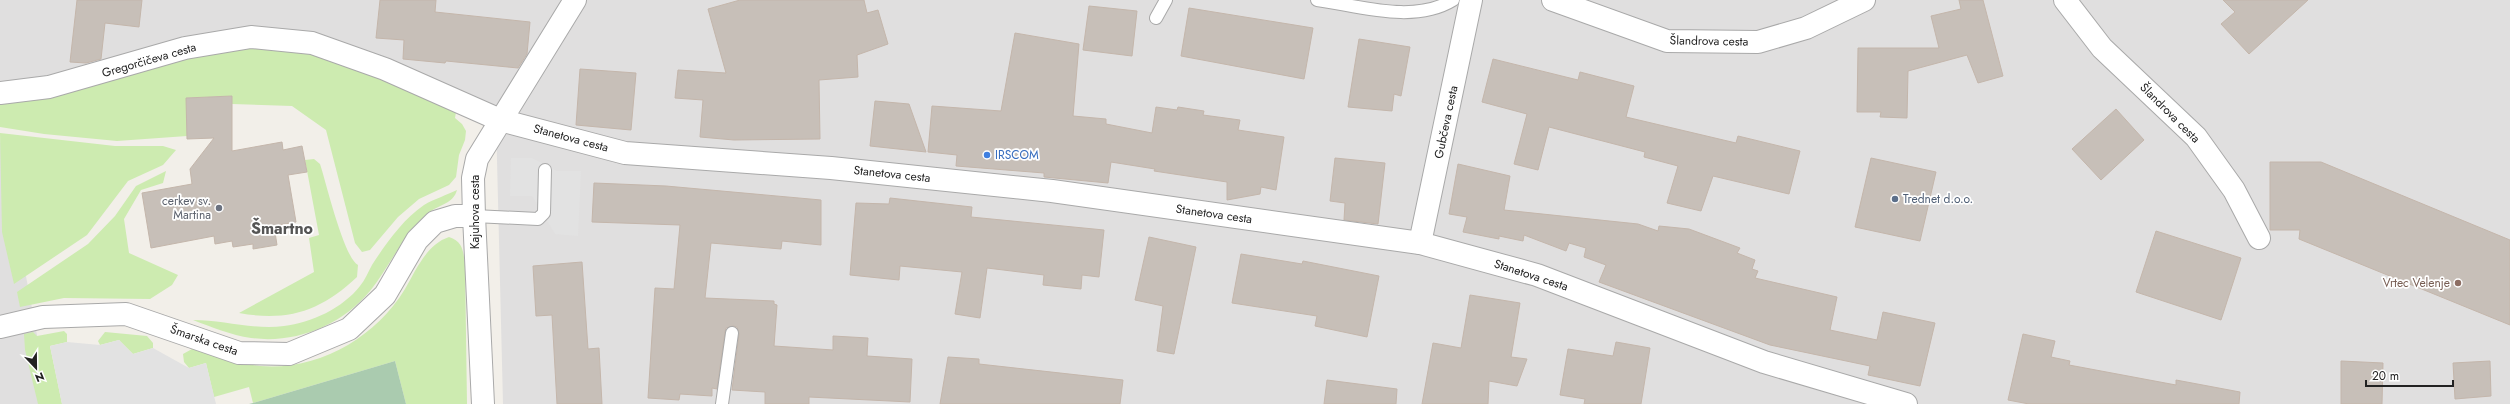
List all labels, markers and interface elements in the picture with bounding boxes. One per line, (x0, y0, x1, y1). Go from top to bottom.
street label: Šlandrova cesta (1670, 31, 1749, 51)
street label: Gregorčičeva cesta (100, 38, 199, 82)
street label: Šlandrova cesta (2136, 79, 2204, 147)
street label: Gubčeva cesta (1429, 84, 1463, 160)
street label: Stanetova cesta (531, 119, 611, 157)
place label: IRSCOM (995, 146, 1039, 164)
marker: IRSCOM (982, 150, 992, 160)
street label: Stanetova cesta (853, 161, 931, 187)
street label: Kajuhova cesta (466, 174, 484, 249)
place label: Trednet d.o.o. (1903, 190, 1973, 208)
place label: cerkev sv. Martina (162, 192, 211, 224)
marker: Trednet d.o.o. (1890, 194, 1900, 204)
street label: Stanetova cesta (1175, 200, 1254, 228)
marker: cerkev sv. Martina (214, 203, 224, 213)
district label: Šmartno (251, 217, 313, 240)
street label: Stanetova cesta (1492, 255, 1571, 296)
place label: Vrtec Velenje (2383, 274, 2450, 292)
marker: Vrtec Velenje (2453, 278, 2463, 288)
street label: Šmarska cesta (168, 320, 241, 360)
north arrow (16, 348, 56, 388)
scale bar (2366, 362, 2453, 388)
text: 20 m (2372, 367, 2399, 385)
text: N (33, 368, 47, 386)

